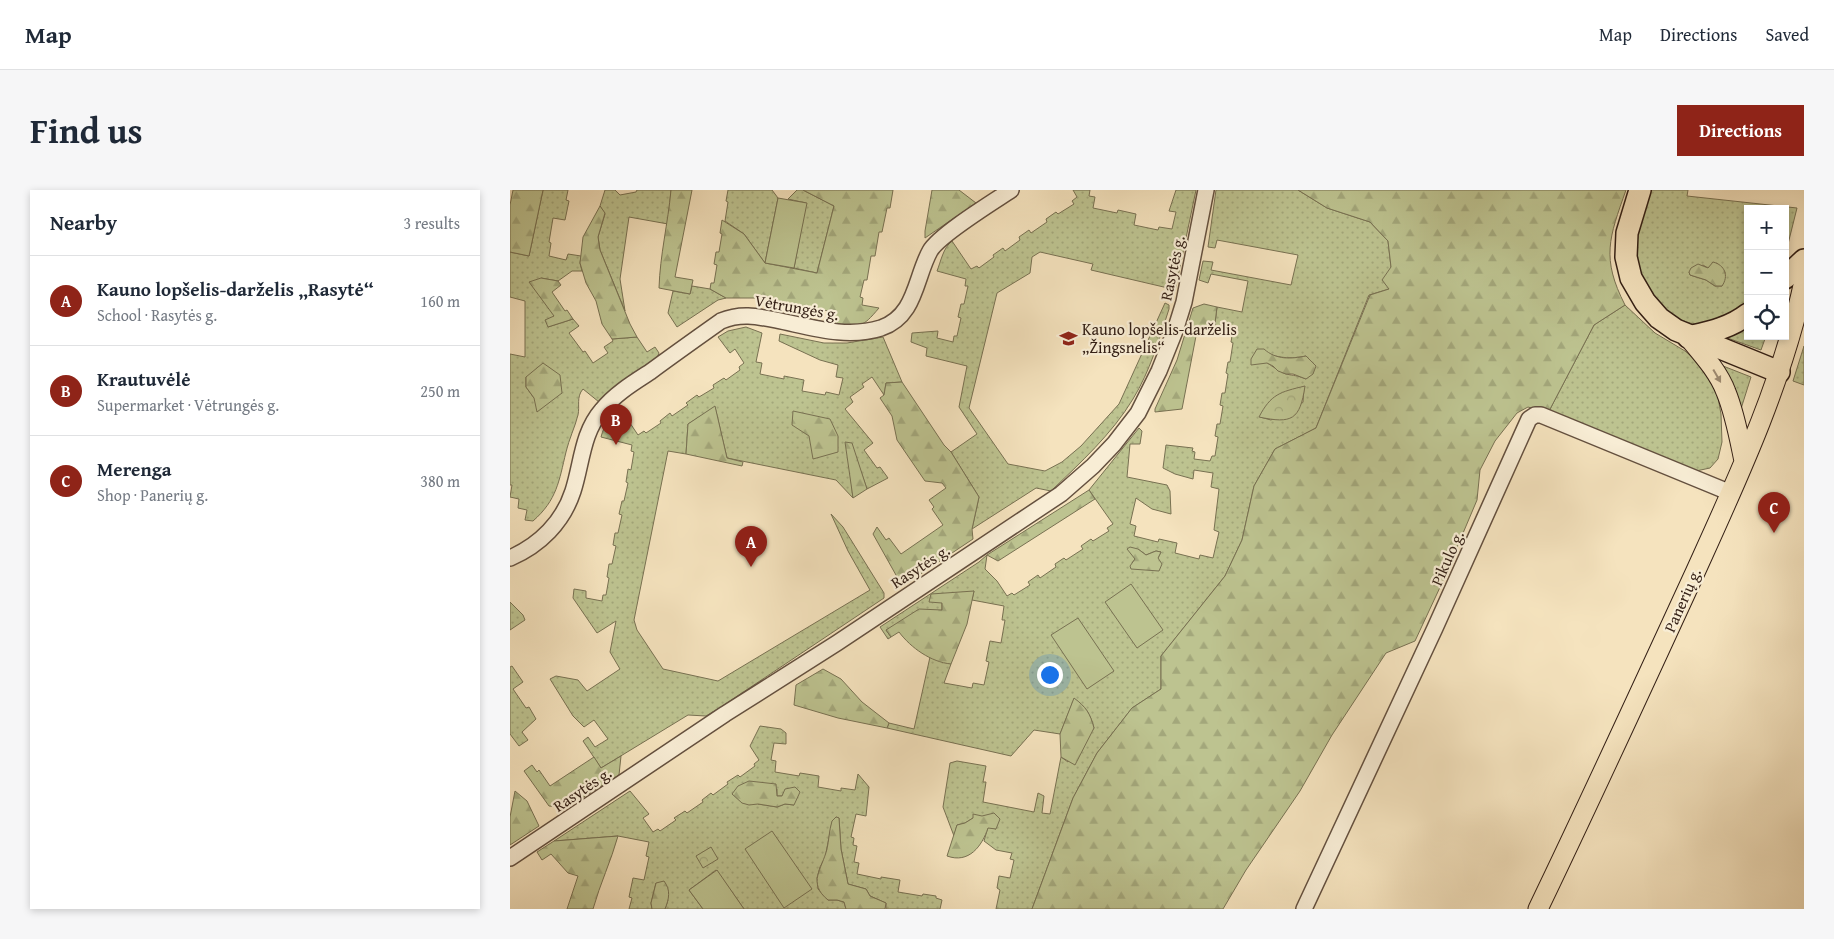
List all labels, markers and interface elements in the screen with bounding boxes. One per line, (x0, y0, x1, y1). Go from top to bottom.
text: Map (25, 17, 72, 52)
text: Map (1599, 21, 1632, 48)
text: Directions (1660, 21, 1737, 48)
text: Saved (1765, 21, 1809, 48)
text: Find us (30, 105, 143, 156)
button: Directions (1677, 105, 1804, 156)
map controls (1744, 205, 1789, 340)
button: + (1744, 205, 1789, 250)
text: Nearby (50, 207, 117, 238)
text: 3 results (403, 211, 460, 235)
street label: Rasytės g. (1153, 233, 1191, 303)
button: − (1744, 250, 1789, 295)
text: Kauno lopšelis-darželis „Rasytė“ (97, 275, 374, 303)
street label: Vėtrungės g. (753, 288, 841, 326)
text: A (61, 289, 71, 313)
text: 160 m (420, 289, 460, 313)
button: locate (1744, 295, 1789, 340)
text: School · Rasytės g. (97, 303, 217, 327)
place label: Kauno lopšelis-darželis „Žingsnelis“ (1082, 317, 1237, 359)
school or university icon: Kauno lopšelis-darželis „Žingsnelis“ (1058, 328, 1078, 348)
text: Krautuvėlė (97, 365, 191, 393)
one-way arrow (1713, 369, 1722, 382)
text: B (61, 379, 71, 403)
text: 250 m (420, 379, 460, 403)
text: Supermarket · Vėtrungės g. (97, 393, 279, 417)
pin: B (600, 404, 632, 445)
text: Merenga (97, 455, 171, 483)
text: C (61, 469, 71, 493)
text: 380 m (420, 469, 460, 493)
text: Shop · Panerių g. (97, 483, 208, 507)
pin: C (1758, 492, 1790, 533)
pin: A (735, 526, 767, 567)
street label: Pikulo g. (1424, 527, 1470, 589)
street label: Rasytės g. (886, 538, 954, 594)
street label: Panerių g. (1657, 564, 1707, 636)
your location (1037, 662, 1063, 688)
street label: Rasytės g. (548, 761, 616, 817)

